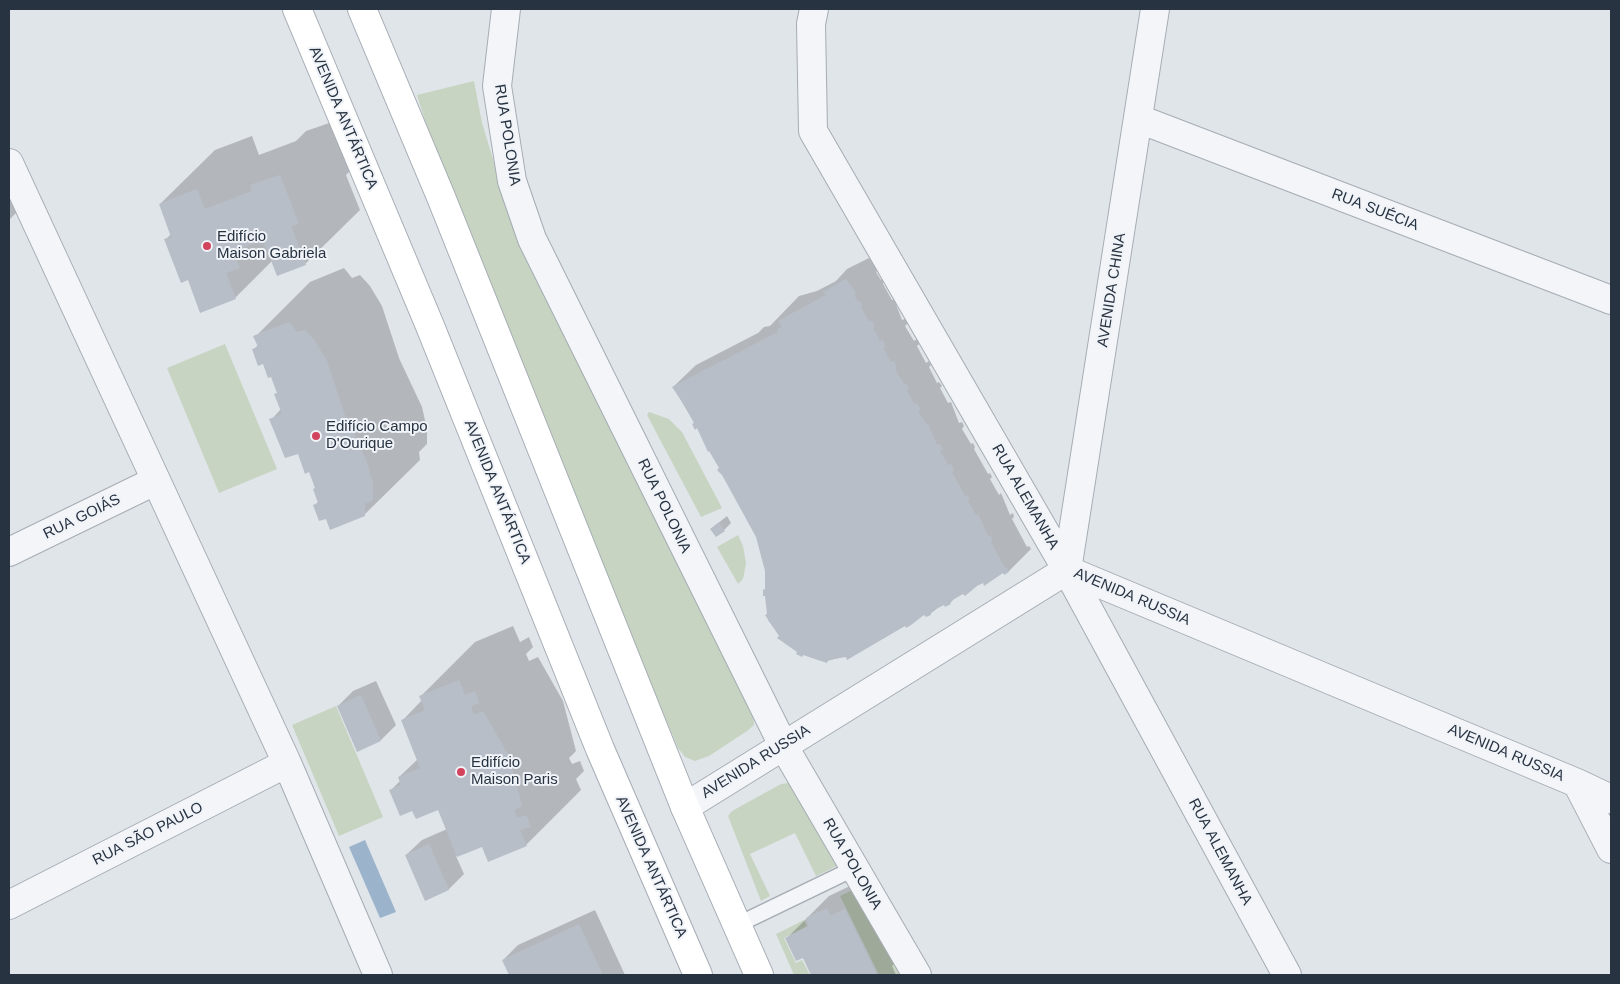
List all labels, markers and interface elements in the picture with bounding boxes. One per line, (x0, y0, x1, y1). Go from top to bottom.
street label: AVENIDA ANTÁRTICA (305, 44, 381, 192)
street label: RUA POLONIA (490, 83, 524, 187)
street label: RUA SUÉCIA (1329, 185, 1421, 235)
place label: Edifício Maison Gabriela (217, 228, 326, 263)
street label: AVENIDA CHINA (1094, 232, 1130, 348)
marker: Edifício Maison Gabriela (201, 240, 213, 252)
street label: AVENIDA ANTÁRTICA (460, 417, 534, 567)
place label: Edifício Campo D'Ourique (326, 418, 428, 453)
marker: Edifício Campo D'Ourique (310, 430, 322, 442)
street label: RUA ALEMANHA (988, 441, 1062, 553)
street label: RUA POLONIA (633, 456, 695, 556)
street label: RUA GOIÁS (41, 491, 123, 543)
street label: AVENIDA RUSSIA (1071, 564, 1193, 630)
street label: AVENIDA RUSSIA (1445, 720, 1567, 786)
street label: AVENIDA RUSSIA (698, 721, 814, 803)
place label: Edifício Maison Paris (471, 754, 558, 789)
marker: Edifício Maison Paris (455, 766, 467, 778)
street label: AVENIDA ANTÁRTICA (612, 793, 690, 941)
street label: RUA ALEMANHA (1184, 796, 1256, 908)
street label: RUA SÃO PAULO (90, 798, 206, 870)
street label: RUA POLONIA (819, 815, 885, 913)

